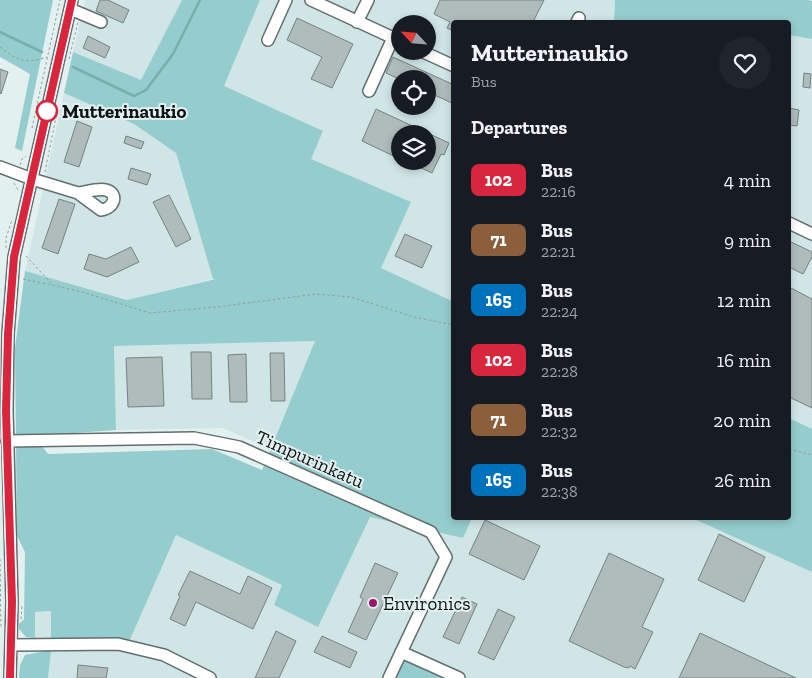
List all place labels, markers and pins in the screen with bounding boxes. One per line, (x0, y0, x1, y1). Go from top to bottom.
marker: Mutterinaukio (36, 100, 58, 122)
place label: Mutterinaukio (62, 100, 186, 123)
place label: Environics (383, 592, 471, 615)
marker: Environics (367, 597, 379, 609)

